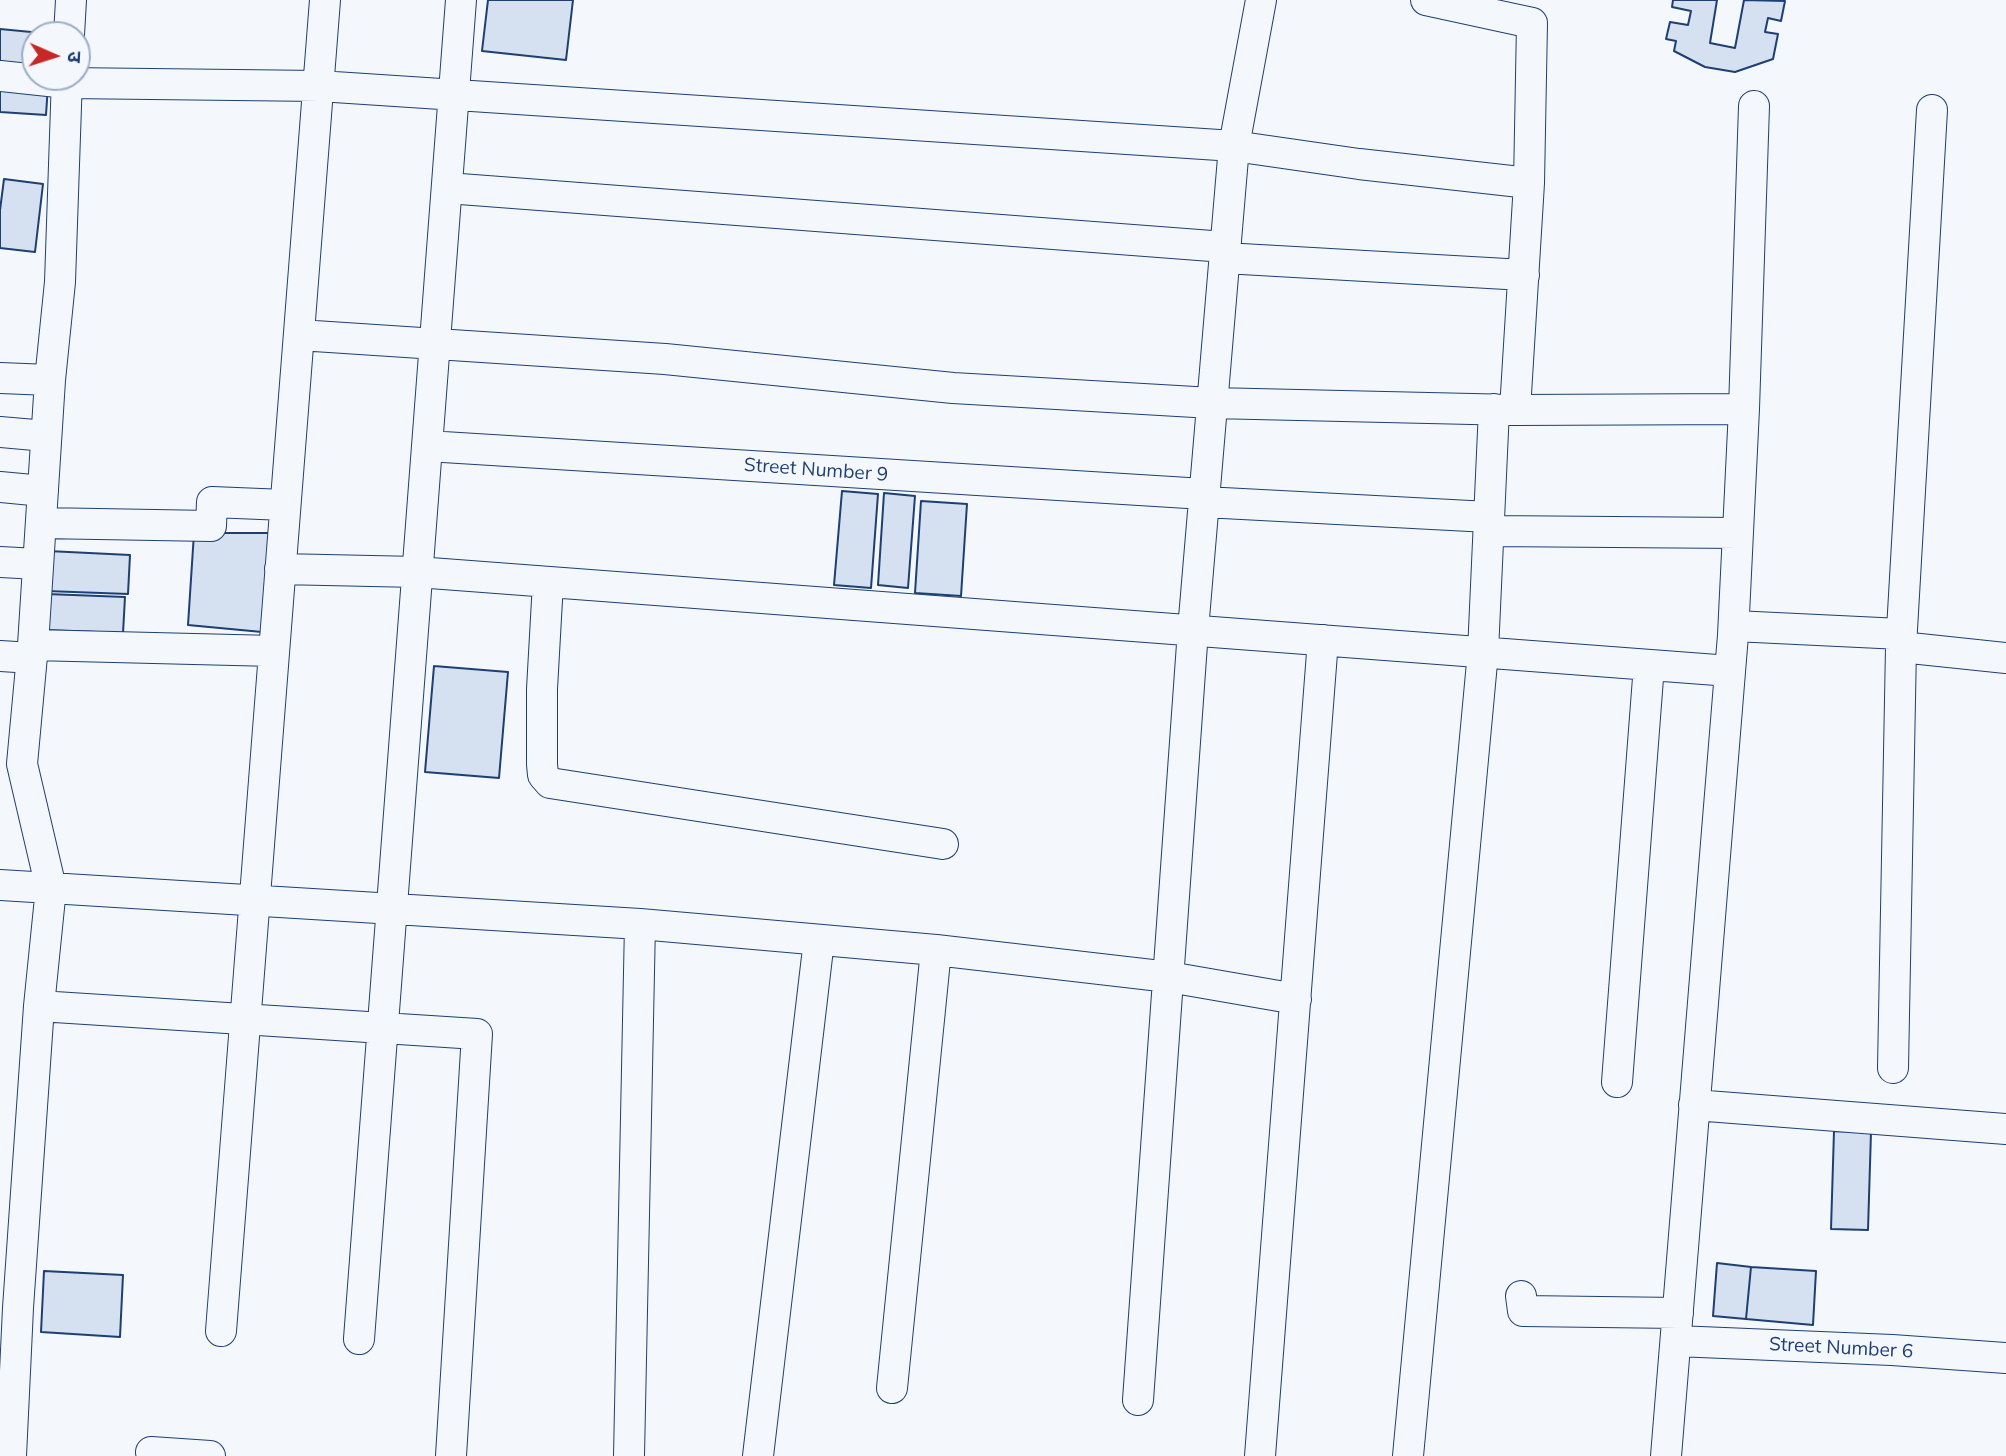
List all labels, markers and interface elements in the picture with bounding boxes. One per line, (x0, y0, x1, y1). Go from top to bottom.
north arrow (21, 21, 91, 91)
text: उ (63, 51, 87, 63)
street label: Street Number 9 (743, 454, 889, 486)
street label: Street Number 6 (1768, 1333, 1914, 1363)

